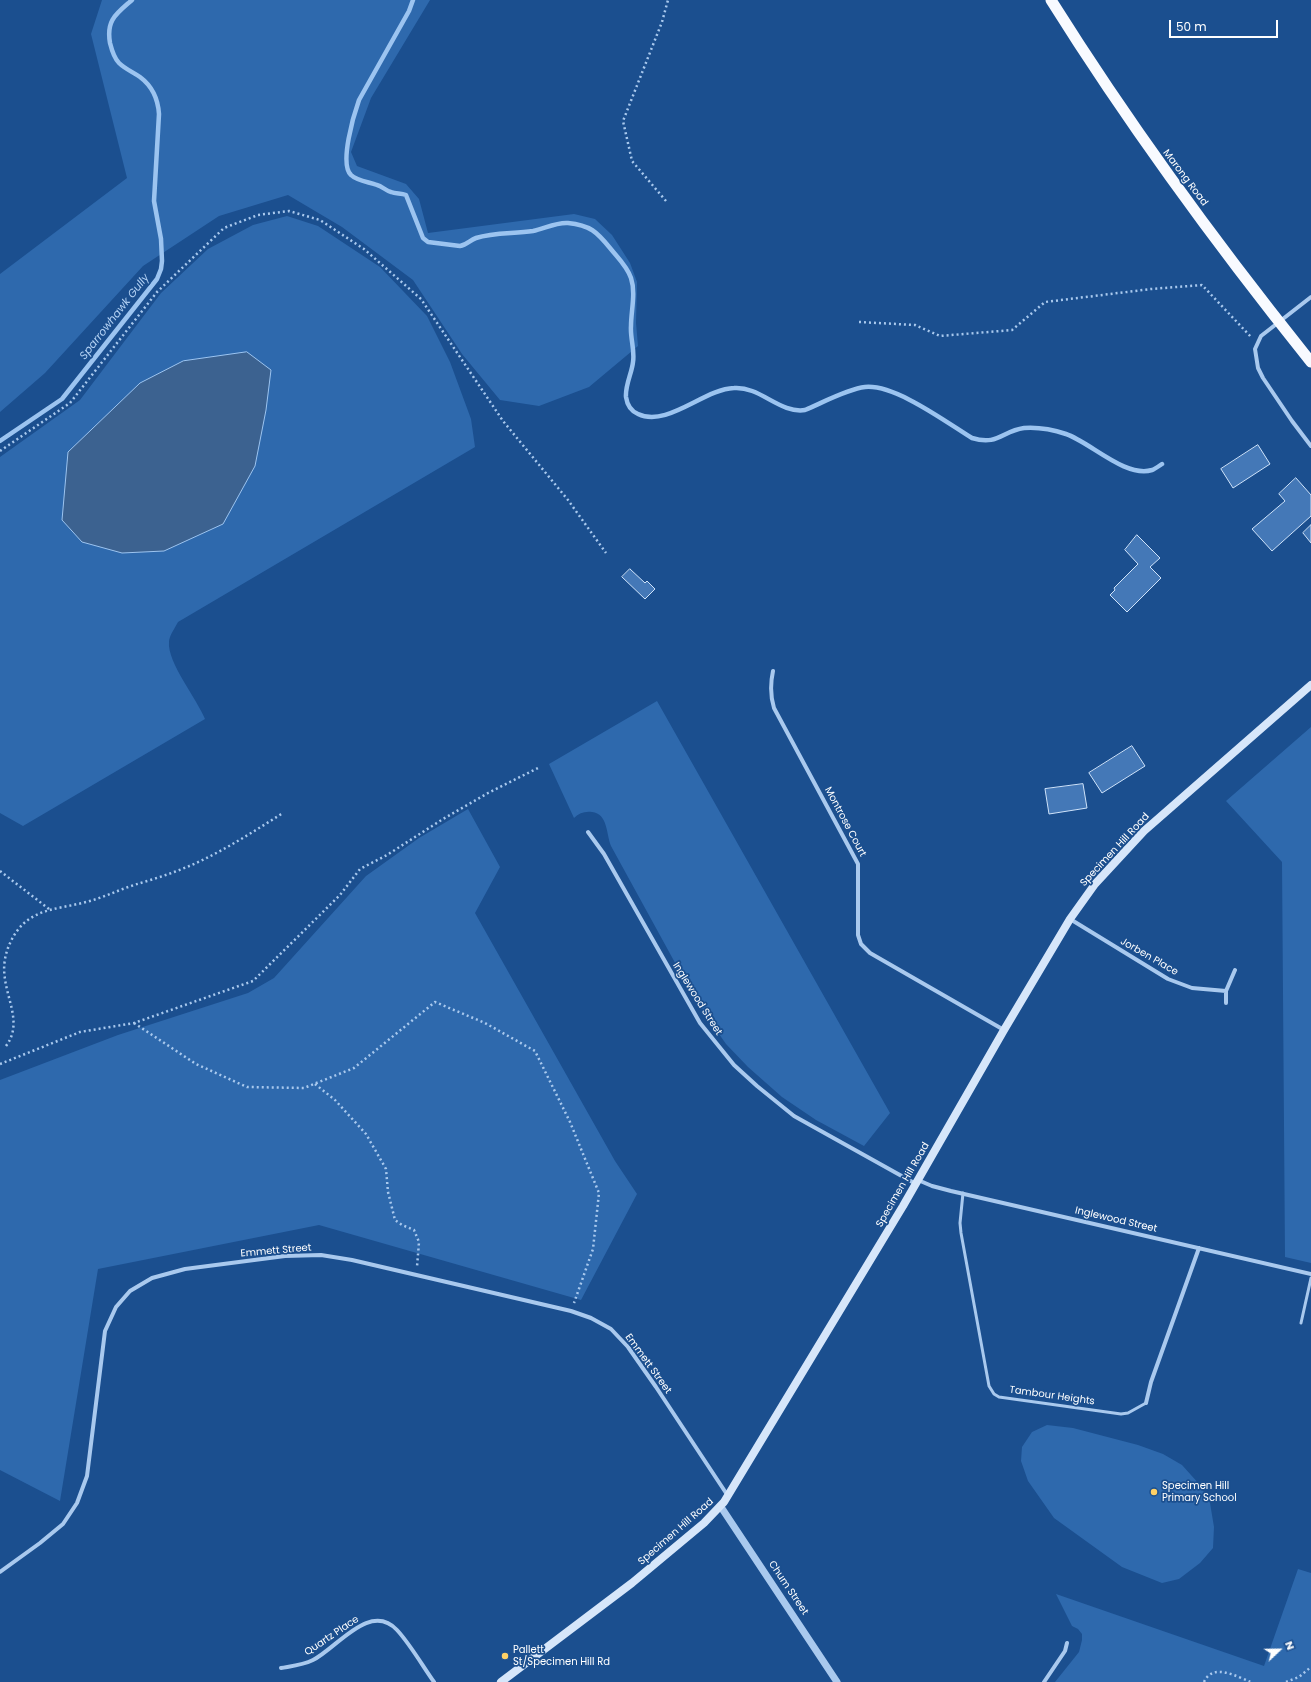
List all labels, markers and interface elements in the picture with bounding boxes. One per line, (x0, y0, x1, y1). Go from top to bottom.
scale bar (1171, 12, 1280, 38)
text: 50 m (1176, 18, 1207, 35)
street label: Marong Road (1160, 148, 1210, 208)
water label: Sparrowhawk Gully (77, 271, 153, 363)
street label: Montrose Court (822, 785, 868, 859)
street label: Specimen Hill Road (1078, 811, 1152, 889)
street label: Jorben Place (1118, 936, 1180, 978)
street label: Inglewood Street (670, 960, 724, 1038)
street label: Specimen Hill Road (874, 1140, 932, 1230)
street label: Inglewood Street (1074, 1205, 1158, 1235)
street label: Emmett Street (240, 1242, 312, 1260)
street label: Emmett Street (622, 1332, 674, 1396)
street label: Tambour Heights (1009, 1384, 1095, 1408)
place label: Specimen Hill Primary School (1162, 1480, 1237, 1504)
marker: Specimen Hill Primary School (1149, 1487, 1159, 1497)
street label: Specimen Hill Road (636, 1496, 716, 1568)
street label: Chum Street (765, 1559, 811, 1617)
street label: Quartz Place (303, 1613, 361, 1659)
north arrow (1259, 1630, 1299, 1670)
text: N (1281, 1639, 1299, 1652)
place label: Pallett St/Specimen Hill Rd (513, 1644, 610, 1668)
marker: Pallett St/Specimen Hill Rd (500, 1651, 510, 1661)

